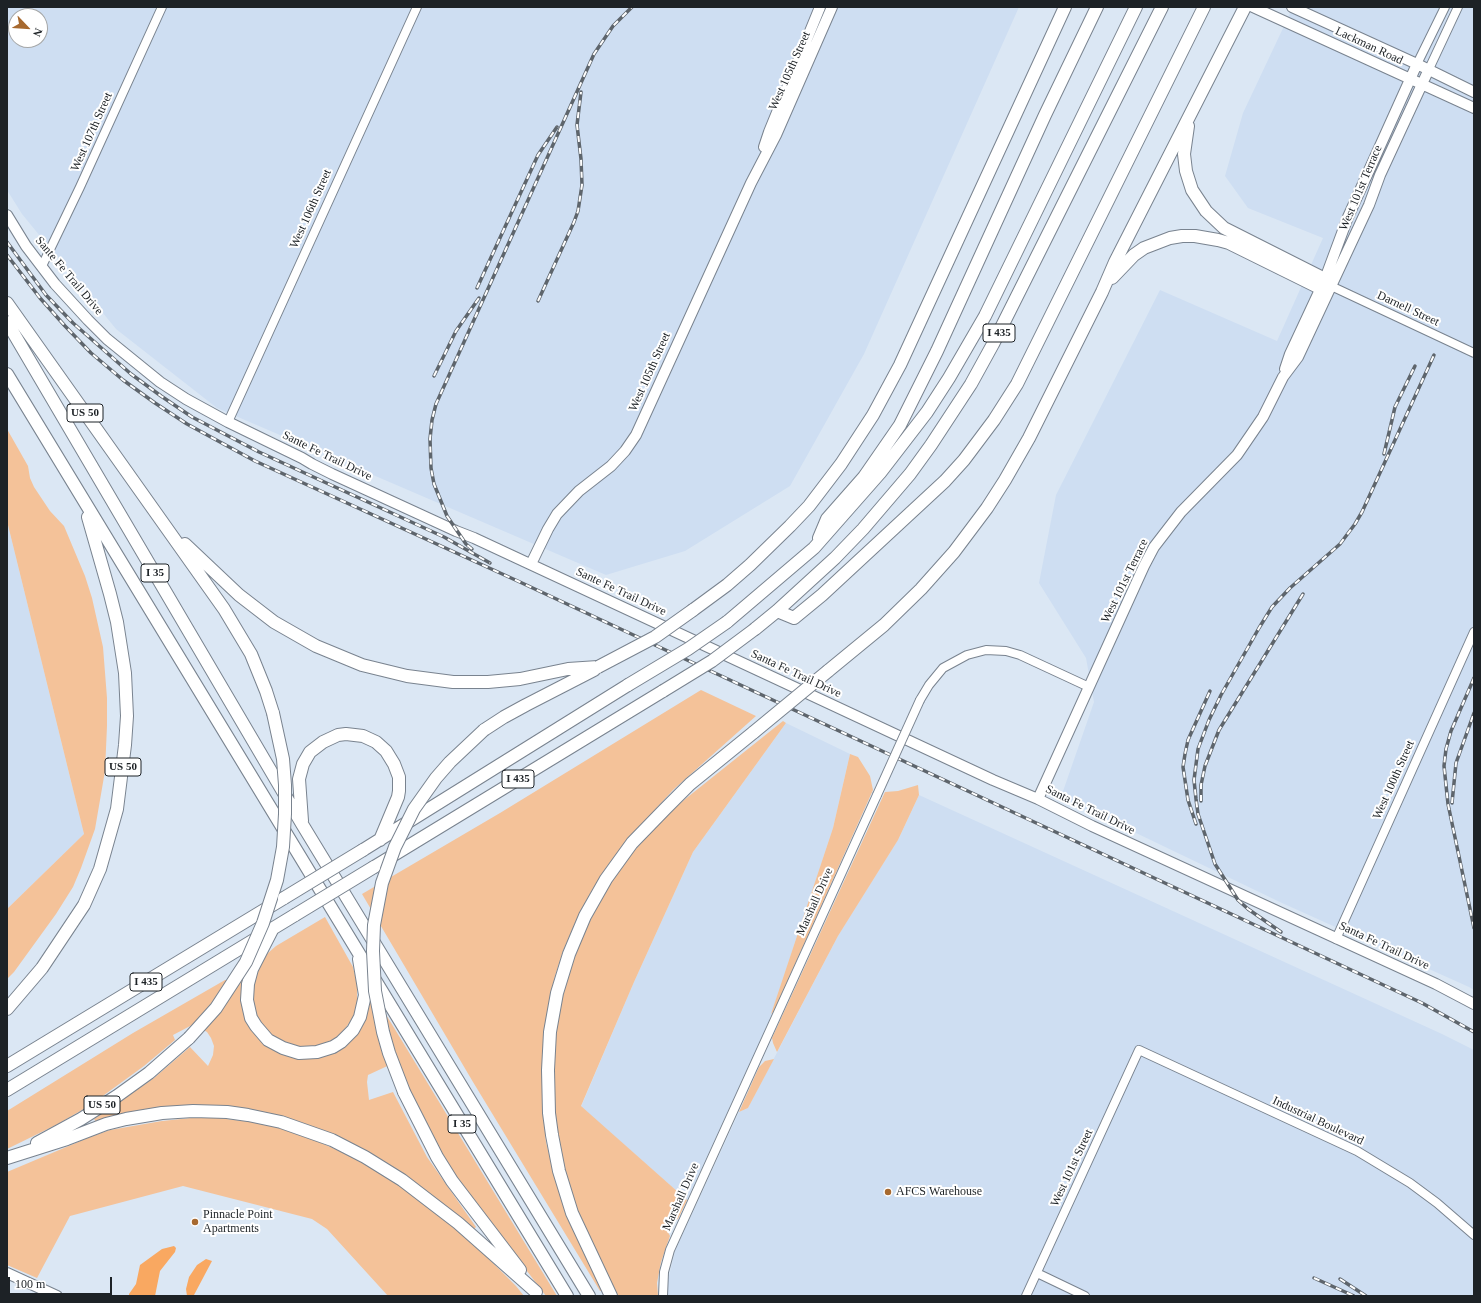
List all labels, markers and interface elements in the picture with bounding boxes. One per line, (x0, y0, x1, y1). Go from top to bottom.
north arrow (8, 8, 48, 48)
street label: Lackman Road (1333, 24, 1405, 68)
text: N (31, 27, 45, 39)
street label: West 105th Street (766, 29, 814, 113)
street label: West 107th Street (68, 90, 116, 174)
street label: West 101st Terrace (1336, 143, 1386, 233)
street label: West 106th Street (287, 167, 335, 251)
street label: Sante Fe Trail Drive (32, 234, 106, 318)
street label: Darnell Street (1375, 288, 1441, 330)
road number: I 435 (983, 324, 1015, 342)
street label: West 105th Street (626, 330, 674, 414)
road number: US 50 (67, 404, 103, 422)
street label: Sante Fe Trail Drive (280, 428, 374, 484)
street label: West 101st Terrace (1098, 537, 1152, 625)
road number: I 35 (141, 564, 169, 582)
street label: Sante Fe Trail Drive (574, 565, 668, 619)
street label: Santa Fe Trail Drive (749, 647, 843, 701)
street label: West 100th Street (1370, 738, 1418, 822)
road number: US 50 (105, 758, 141, 776)
road number: I 435 (502, 770, 534, 788)
street label: Santa Fe Trail Drive (1043, 782, 1137, 838)
street label: Marshall Drive (794, 866, 836, 938)
street label: Santa Fe Trail Drive (1337, 919, 1431, 973)
road number: I 435 (130, 973, 162, 991)
street label: Industrial Boulevard (1270, 1094, 1366, 1148)
road number: US 50 (84, 1096, 120, 1114)
road number: I 35 (448, 1115, 476, 1133)
street label: West 101st Street (1048, 1127, 1096, 1209)
street label: Marshall Drive (660, 1161, 702, 1233)
place label: AFCS Warehouse (896, 1185, 982, 1199)
marker: AFCS Warehouse (883, 1187, 893, 1197)
place label: Pinnacle Point Apartments (203, 1208, 273, 1236)
marker: Pinnacle Point Apartments (190, 1217, 200, 1227)
scale bar (10, 1269, 114, 1295)
text: 100 m (15, 1277, 45, 1291)

